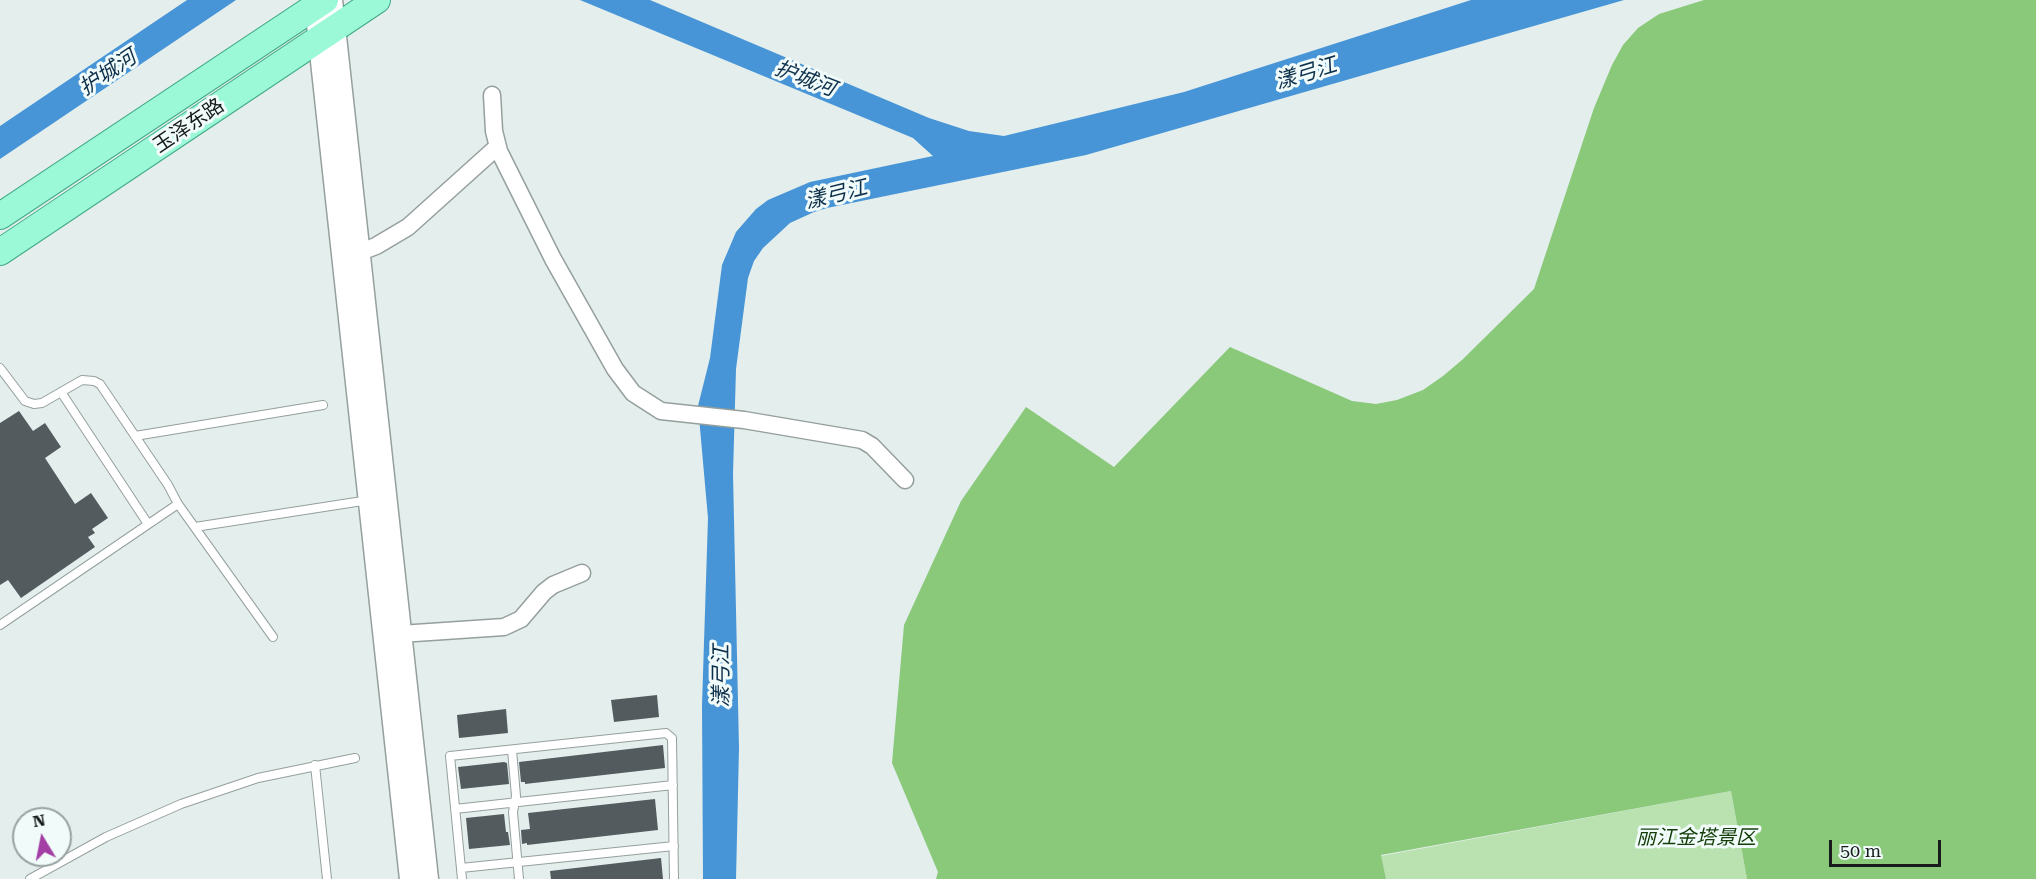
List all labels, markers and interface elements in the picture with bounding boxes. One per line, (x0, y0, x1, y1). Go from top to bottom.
water label: 护城河 (75, 45, 141, 101)
water label: 漾弓江 (1272, 53, 1340, 95)
water label: 护城河 (771, 56, 839, 102)
street label: 玉泽东路 (149, 94, 229, 158)
water label: 漾弓江 (802, 175, 870, 215)
water label: 漾弓江 (709, 645, 735, 707)
north arrow (12, 807, 72, 867)
text: N (31, 810, 47, 831)
park label: 丽江金塔景区 (1636, 826, 1756, 850)
scale bar (1832, 828, 1944, 866)
text: 50 m (1840, 840, 1881, 861)

